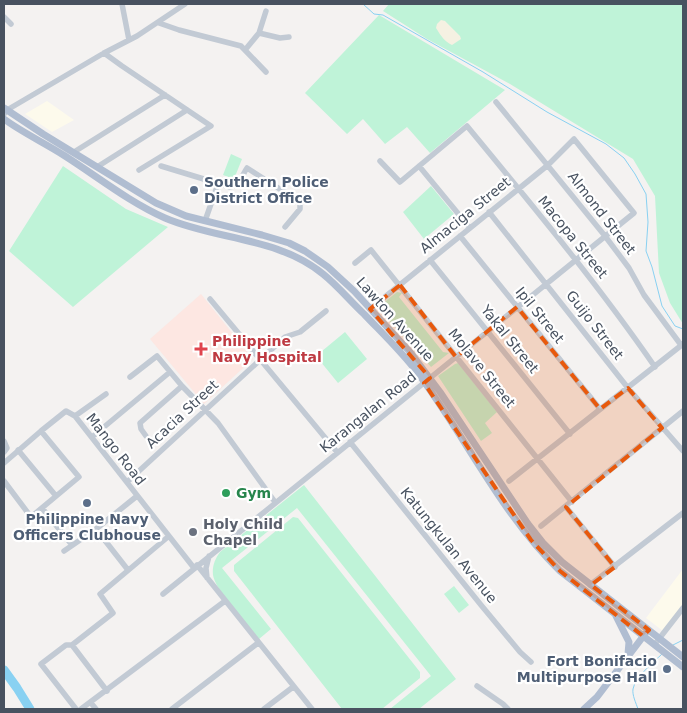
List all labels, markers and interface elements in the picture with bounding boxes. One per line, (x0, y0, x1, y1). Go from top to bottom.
street label: Almond Street (565, 169, 640, 258)
street label: Almaciga Street (417, 173, 514, 256)
place label: Southern Police District Office (204, 174, 329, 206)
marker: Southern Police District Office (188, 184, 200, 196)
street label: Macopa Street (535, 193, 611, 282)
street label: Lawton Avenue (353, 274, 437, 364)
street label: Ipil Street (512, 284, 568, 347)
street label: Guijo Street (563, 287, 627, 363)
street label: Yakal Street (477, 301, 543, 376)
street label: Molave Street (445, 325, 519, 411)
place label: Philippine Navy Hospital (212, 333, 322, 365)
marker: Philippine Navy Hospital (194, 342, 208, 356)
street label: Karangalan Road (317, 368, 419, 456)
street label: Acacia Street (143, 376, 222, 451)
street label: Mango Road (83, 410, 149, 488)
street label: Katungkulan Avenue (397, 484, 501, 606)
place label: Gym (236, 485, 271, 501)
marker: Gym (220, 487, 232, 499)
marker: Philippine Navy Officers Clubhouse (81, 497, 93, 509)
place label: Philippine Navy Officers Clubhouse (13, 511, 161, 543)
place label: Holy Child Chapel (203, 516, 283, 548)
marker: Holy Child Chapel (187, 526, 199, 538)
place label: Fort Bonifacio Multipurpose Hall (517, 653, 657, 685)
marker: Fort Bonifacio Multipurpose Hall (661, 663, 673, 675)

